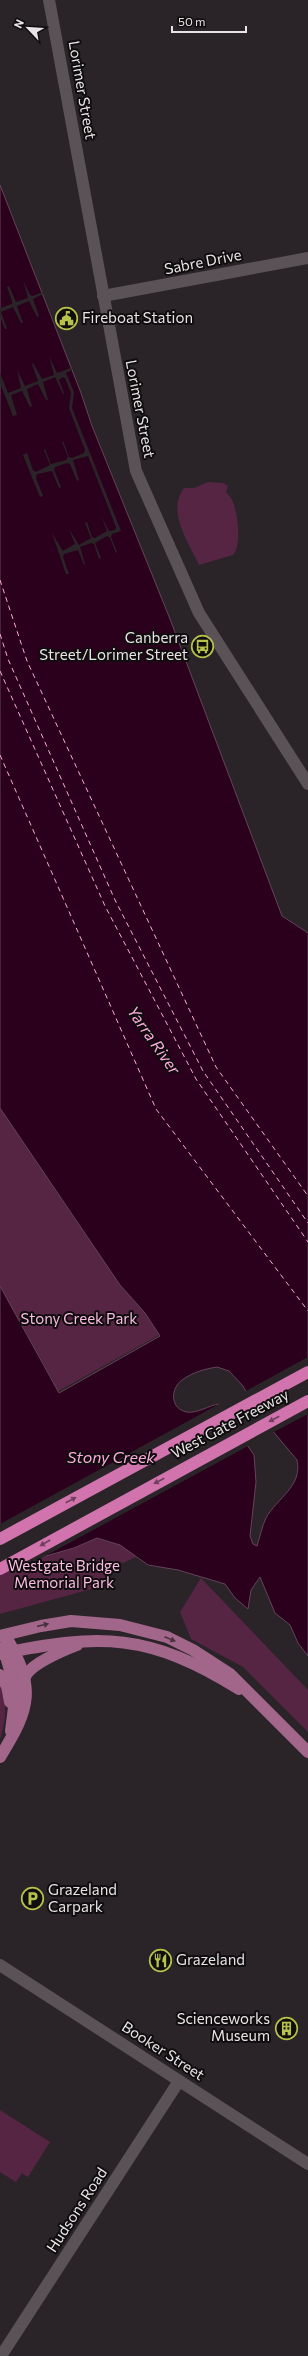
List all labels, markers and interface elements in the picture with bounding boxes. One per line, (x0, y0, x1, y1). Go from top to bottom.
north arrow (8, 8, 48, 48)
scale bar (172, 8, 246, 34)
text: 50 m (178, 14, 206, 28)
text: N (11, 17, 26, 30)
street label: Lorimer Street (65, 39, 101, 140)
street label: Sabre Drive (163, 245, 243, 277)
public building icon: Fireboat Station (53, 305, 79, 331)
place label: Fireboat Station (82, 308, 193, 326)
street label: Lorimer Street (123, 358, 159, 459)
place label: Canberra Street/Lorimer Street (39, 628, 188, 663)
bus stop icon: Canberra Street/Lorimer Street (190, 634, 216, 660)
water label: Yarra River (124, 1002, 185, 1078)
park label: Stony Creek Park (21, 1309, 137, 1327)
street label: West Gate Freeway (168, 1384, 292, 1462)
one-way arrow (268, 1416, 279, 1423)
water label: Stony Creek (67, 1447, 155, 1466)
one-way arrow (153, 1478, 165, 1484)
one-way arrow (65, 1496, 76, 1503)
one-way arrow (39, 1540, 51, 1547)
park label: Westgate Bridge Memorial Park (8, 1556, 120, 1591)
one-way arrow (37, 1622, 49, 1628)
one-way arrow (165, 1636, 176, 1642)
place label: Grazeland Carpark (48, 1880, 117, 1915)
parking icon: Grazeland Carpark (19, 1886, 45, 1912)
restaurant icon: Grazeland (147, 1947, 173, 1973)
place label: Grazeland (176, 1950, 245, 1968)
place label: Scienceworks Museum (177, 2009, 270, 2044)
building icon: Scienceworks Museum (273, 2015, 299, 2041)
street label: Booker Street (119, 2017, 208, 2083)
street label: Hudsons Road (42, 2164, 110, 2255)

